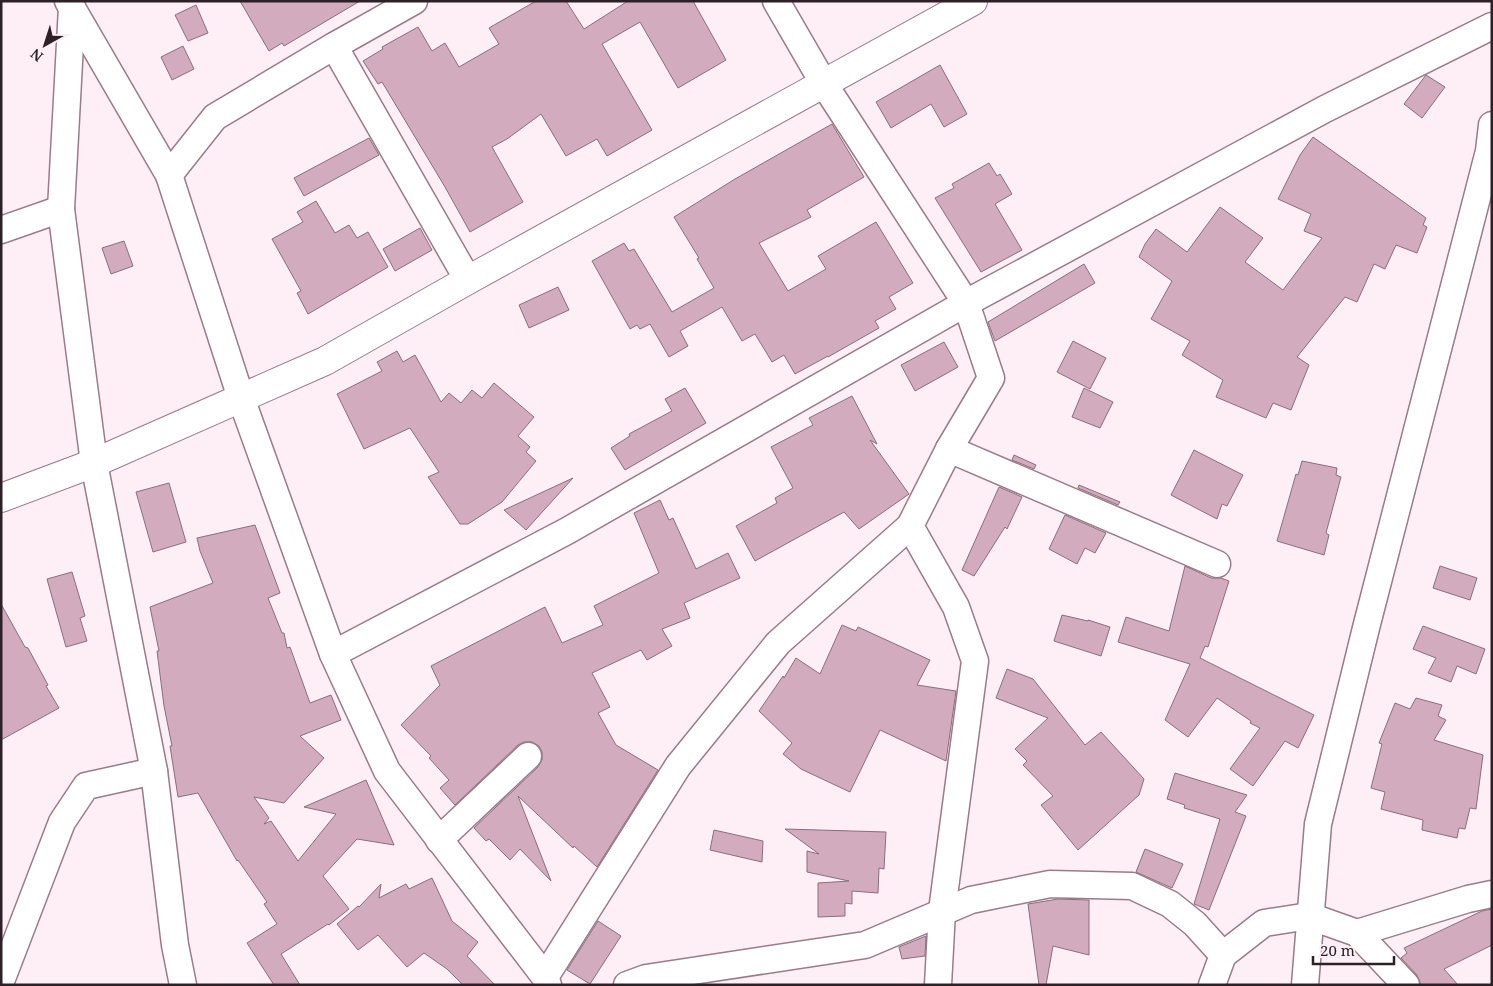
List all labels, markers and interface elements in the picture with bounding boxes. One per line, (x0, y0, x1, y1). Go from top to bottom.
north arrow (20, 20, 70, 70)
text: N (26, 45, 47, 66)
scale bar (1313, 934, 1394, 966)
text: 20 m (1320, 940, 1355, 960)

